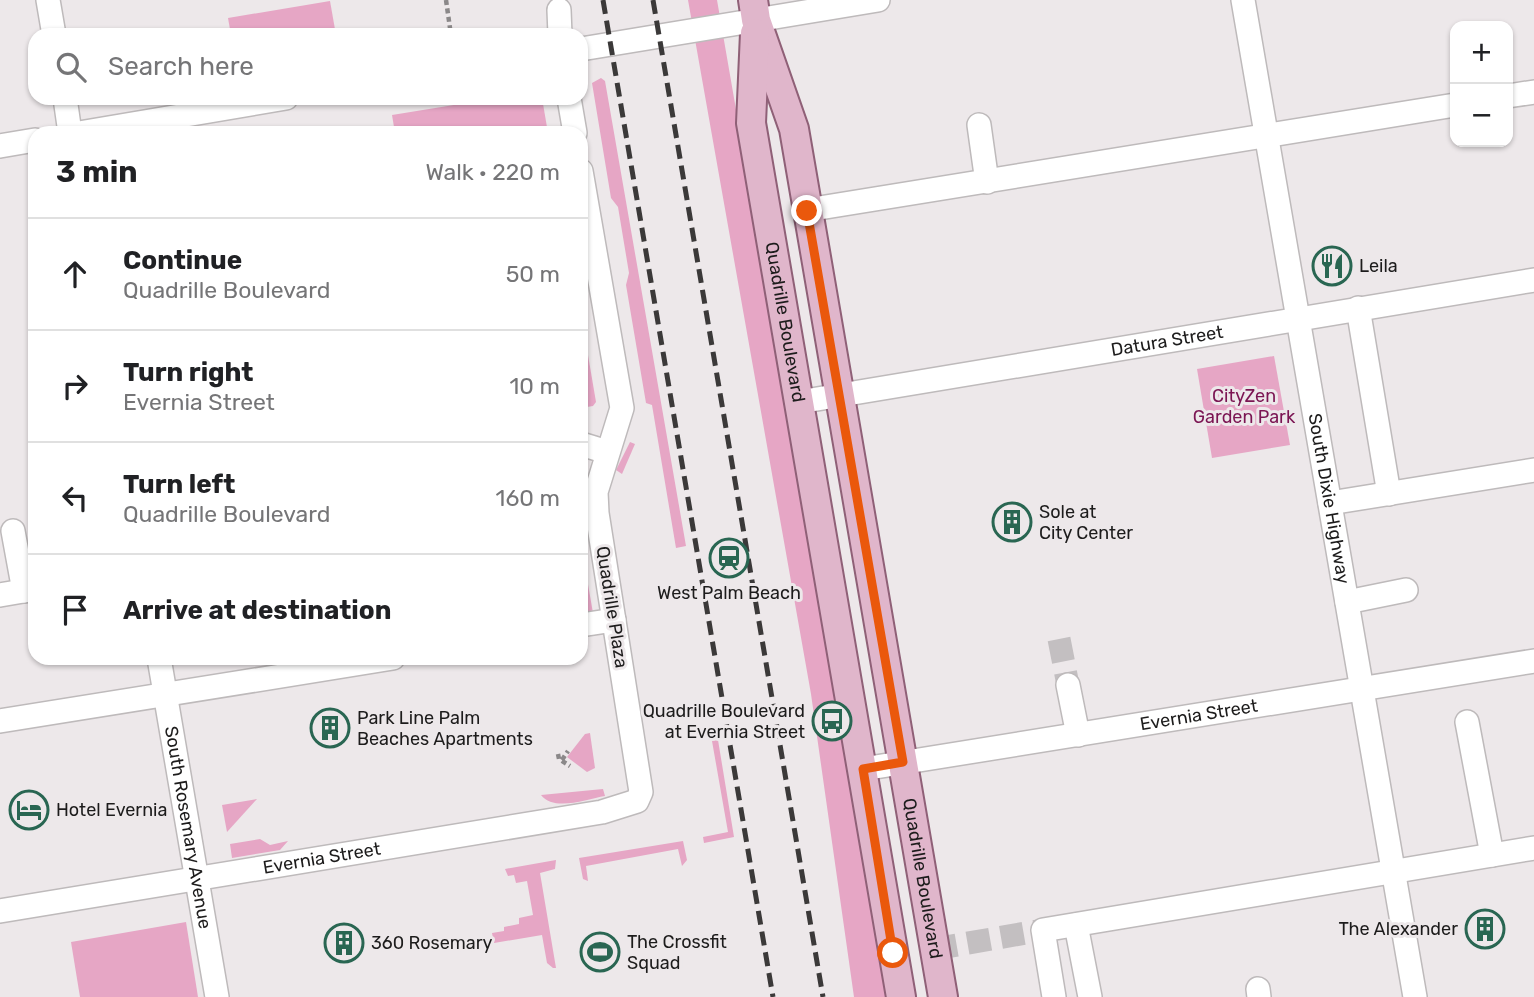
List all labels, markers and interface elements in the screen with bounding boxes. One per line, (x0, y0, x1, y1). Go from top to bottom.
map controls (1450, 21, 1513, 147)
button: + (1450, 21, 1513, 84)
search box (28, 28, 588, 105)
icon: search (52, 48, 90, 86)
text: Search here (108, 51, 254, 82)
button: − (1450, 84, 1513, 147)
text: 3 min (56, 154, 138, 190)
text: Walk · 220 m (426, 158, 560, 186)
route end (791, 195, 822, 226)
street label: Quadrille Boulevard (761, 240, 810, 404)
text: Continue (123, 245, 242, 276)
restaurant icon: Leila (1311, 245, 1353, 287)
icon: ahead (56, 255, 94, 293)
place label: Leila (1359, 255, 1398, 277)
text: 50 m (506, 260, 560, 288)
text: Quadrille Boulevard (123, 276, 330, 304)
street label: Datura Street (1109, 321, 1225, 361)
text: Turn right (123, 357, 253, 388)
icon: right (56, 367, 94, 405)
text: 10 m (509, 372, 560, 400)
park label: CityZen Garden Park (1193, 385, 1296, 428)
text: Evernia Street (123, 388, 275, 416)
street label: South Dixie Highway (1303, 412, 1355, 586)
text: Turn left (123, 469, 235, 500)
icon: left (56, 479, 94, 517)
text: 160 m (496, 484, 560, 512)
text: Quadrille Boulevard (123, 500, 330, 528)
building icon: Sole at City Center (991, 501, 1033, 543)
place label: Sole at City Center (1039, 501, 1133, 544)
station icon: West Palm Beach (708, 537, 750, 579)
street label: Quadrille Plaza (592, 544, 632, 670)
place label: West Palm Beach (657, 582, 801, 604)
icon: arrive (56, 591, 94, 629)
text: Arrive at destination (123, 595, 391, 626)
street label: Evernia Street (1138, 695, 1259, 735)
place label: Quadrille Boulevard at Evernia Street (643, 700, 805, 743)
bus stop icon: Quadrille Boulevard at Evernia Street (811, 700, 853, 742)
building icon: Park Line Palm Beaches Apartments (309, 707, 351, 749)
place label: Park Line Palm Beaches Apartments (357, 707, 533, 750)
street label: South Rosemary Avenue (160, 724, 216, 931)
hotel icon: Hotel Evernia (8, 789, 50, 831)
street label: Quadrille Boulevard (898, 796, 947, 960)
place label: Hotel Evernia (56, 799, 167, 821)
street label: Evernia Street (261, 838, 382, 879)
building icon: The Alexander (1464, 908, 1506, 950)
place label: The Alexander (1339, 918, 1458, 940)
building icon: 360 Rosemary (323, 922, 365, 964)
sports icon: The Crossfit Squad (579, 931, 621, 973)
place label: The Crossfit Squad (627, 931, 727, 974)
place label: 360 Rosemary (371, 932, 493, 954)
route start (877, 937, 908, 968)

